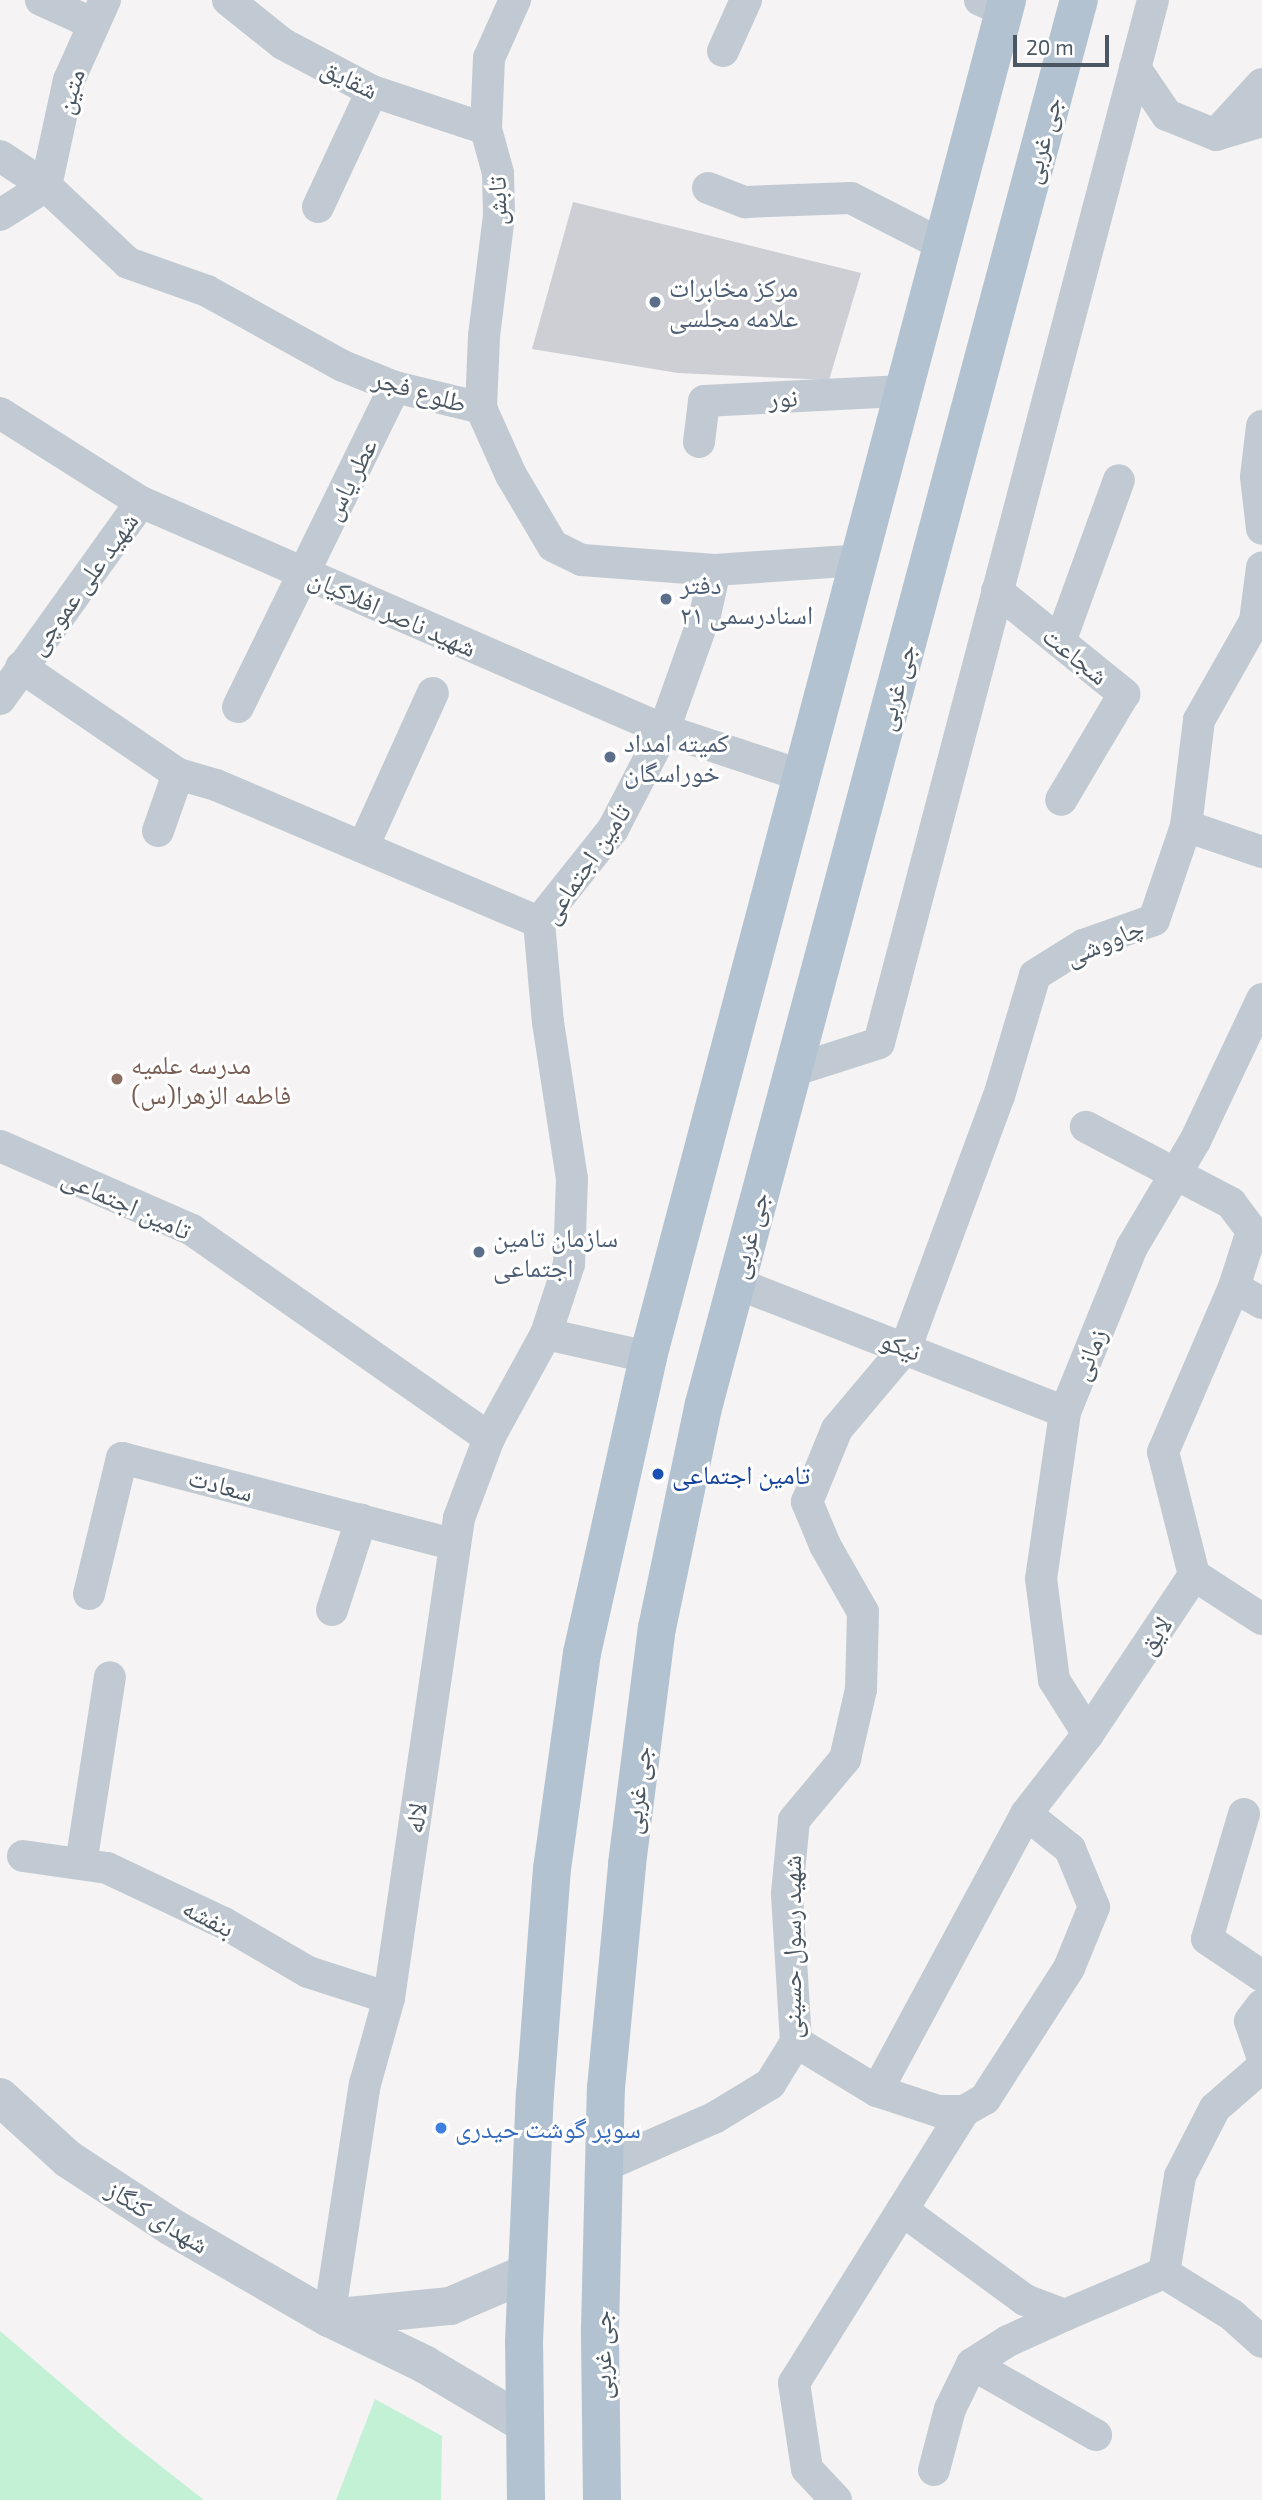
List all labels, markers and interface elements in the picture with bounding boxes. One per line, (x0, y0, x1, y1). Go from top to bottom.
scale bar (1017, 21, 1113, 65)
text: 20 m (1026, 34, 1074, 59)
street label: شقایق (316, 51, 384, 105)
street label: متین (47, 65, 91, 117)
street label: جی غربی (1014, 93, 1068, 187)
street label: تابش (480, 176, 512, 226)
place label: مرکز مخابرات علامه مجلسی (669, 271, 798, 332)
marker: مرکز مخابرات علامه مجلسی (647, 294, 663, 310)
street label: طلوع فجر (370, 362, 470, 418)
street label: نور (768, 381, 798, 413)
street label: عطر یاس (315, 433, 383, 525)
street label: شهید علی عموچی (20, 506, 144, 660)
street label: شهید ناصر افلاکیان (304, 561, 482, 663)
place label: دفتر اسنادرسمی ۲۱ (680, 568, 813, 630)
marker: دفتر اسنادرسمی ۲۱ (658, 591, 674, 607)
street label: شجاعت (1037, 619, 1115, 691)
street label: جی غربی (868, 640, 922, 734)
place label: کمیته امداد خوراسگان (624, 726, 729, 788)
marker: کمیته امداد خوراسگان (602, 749, 618, 765)
street label: تامین اجتماعی (533, 797, 637, 929)
street label: چاووشی (1060, 911, 1148, 971)
place label: مدرسه علمیه فاطمه الزهرا(س) (131, 1048, 291, 1110)
marker: مدرسه علمیه فاطمه الزهرا(س) (109, 1071, 125, 1087)
street label: تامین اجتماعی (58, 1161, 196, 1245)
street label: جی غربی (721, 1188, 775, 1282)
place label: سازمان تامین اجتماعی (493, 1221, 618, 1282)
marker: سازمان تامین اجتماعی (471, 1244, 487, 1260)
street label: نیکو (876, 1323, 926, 1367)
street label: زمانی (1064, 1323, 1112, 1385)
place label: تامین اجتماعی (672, 1458, 810, 1490)
street label: سعادت (185, 1460, 257, 1508)
marker: تامین اجتماعی (650, 1466, 666, 1482)
street label: لایق (1130, 1610, 1178, 1660)
street label: جی غربی (615, 1744, 657, 1836)
street label: لاله (397, 1801, 433, 1835)
street label: شهید رسول حسینی (775, 1855, 807, 2039)
street label: بنفشه (178, 1891, 240, 1943)
place label: سوپر گوشت حیدری (455, 2112, 641, 2144)
marker: سوپر گوشت حیدری (433, 2120, 449, 2136)
street label: شهدای کنگاز (101, 2172, 215, 2260)
street label: جی غربی (585, 2311, 617, 2399)

